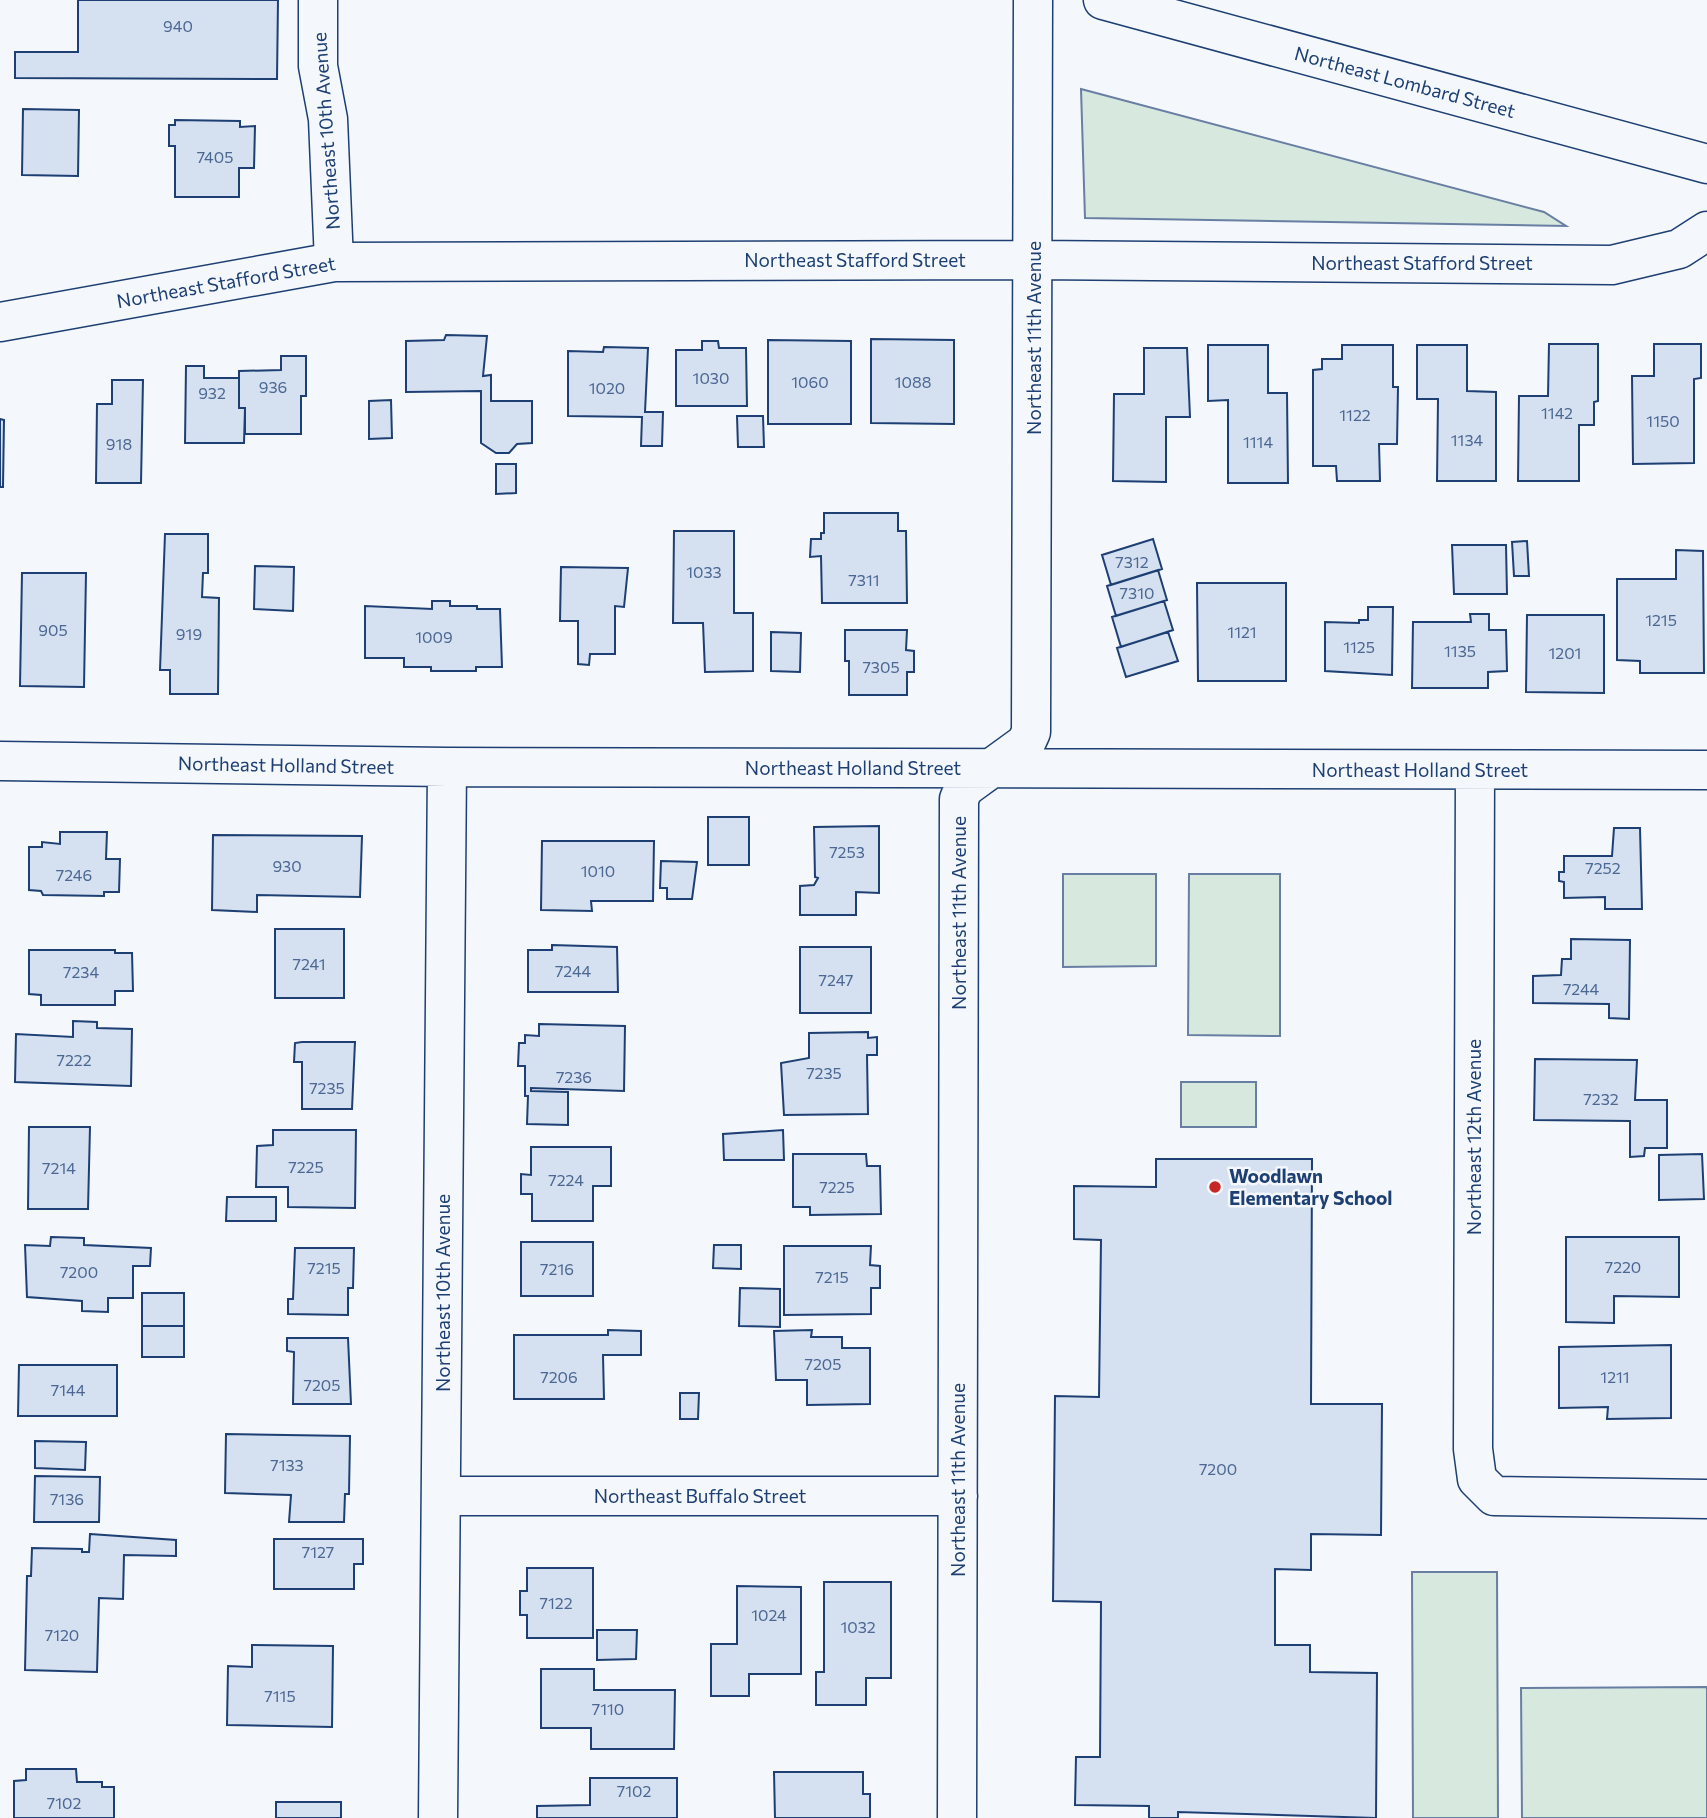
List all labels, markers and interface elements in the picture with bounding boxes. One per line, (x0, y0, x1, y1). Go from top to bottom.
house number: 940 (163, 16, 193, 35)
street label: Northeast 10th Avenue (307, 31, 344, 231)
street label: Northeast Lombard Street (1292, 41, 1518, 122)
house number: 7405 (197, 147, 233, 166)
street label: Northeast 11th Avenue (1022, 241, 1045, 435)
street label: Northeast Stafford Street (744, 248, 966, 271)
street label: Northeast Stafford Street (115, 251, 337, 312)
street label: Northeast Stafford Street (1311, 251, 1533, 274)
house number: 1030 (693, 368, 729, 387)
house number: 1060 (791, 372, 829, 391)
house number: 1088 (895, 372, 931, 391)
house number: 936 (259, 377, 287, 396)
house number: 1020 (589, 378, 625, 397)
house number: 932 (198, 383, 226, 402)
house number: 1142 (1541, 403, 1573, 422)
house number: 1122 (1339, 405, 1371, 424)
house number: 1150 (1646, 411, 1680, 430)
house number: 1134 (1451, 430, 1484, 449)
house number: 1114 (1243, 432, 1273, 451)
house number: 918 (106, 434, 132, 453)
house number: 7312 (1115, 552, 1149, 571)
house number: 1033 (686, 562, 722, 581)
house number: 7311 (848, 570, 880, 589)
house number: 7310 (1120, 583, 1154, 602)
house number: 1215 (1645, 610, 1677, 629)
house number: 905 (38, 620, 68, 639)
house number: 1121 (1227, 622, 1257, 641)
house number: 919 (176, 624, 202, 643)
house number: 1009 (415, 627, 453, 646)
house number: 1125 (1343, 637, 1375, 656)
house number: 1135 (1444, 641, 1476, 660)
house number: 1201 (1549, 643, 1581, 662)
house number: 7305 (862, 657, 900, 676)
street label: Northeast Holland Street (178, 751, 395, 778)
street label: Northeast Holland Street (745, 756, 961, 779)
street label: Northeast Holland Street (1312, 758, 1528, 781)
street label: Northeast 11th Avenue (947, 816, 970, 1010)
house number: 7253 (829, 842, 865, 861)
house number: 930 (272, 856, 302, 875)
house number: 7252 (1585, 858, 1621, 877)
house number: 1010 (581, 861, 615, 880)
house number: 7246 (56, 865, 92, 884)
house number: 7241 (292, 954, 326, 973)
house number: 7244 (555, 961, 592, 980)
house number: 7234 (63, 962, 99, 981)
house number: 7247 (819, 970, 853, 989)
house number: 7244 (1563, 979, 1600, 998)
street label: Northeast 12th Avenue (1462, 1039, 1485, 1235)
house number: 7222 (56, 1050, 92, 1069)
house number: 7235 (806, 1063, 842, 1082)
house number: 7236 (556, 1067, 592, 1086)
house number: 7235 (309, 1078, 345, 1097)
house number: 7232 (1583, 1089, 1619, 1108)
house number: 7225 (288, 1157, 324, 1176)
house number: 7214 (42, 1158, 76, 1177)
place label: Woodlawn Elementary School (1229, 1164, 1393, 1209)
house number: 7224 (548, 1170, 584, 1189)
house number: 7225 (819, 1177, 855, 1196)
marker: Woodlawn Elementary School (1207, 1179, 1223, 1195)
street label: Northeast 10th Avenue (431, 1194, 454, 1392)
house number: 7220 (1605, 1257, 1641, 1276)
house number: 7215 (307, 1258, 341, 1277)
house number: 7216 (540, 1259, 574, 1278)
house number: 7200 (60, 1262, 98, 1281)
house number: 7215 (815, 1267, 849, 1286)
house number: 7205 (805, 1354, 841, 1373)
house number: 7206 (540, 1367, 578, 1386)
house number: 1211 (1600, 1367, 1630, 1386)
house number: 7205 (304, 1375, 340, 1394)
house number: 7144 (51, 1380, 86, 1399)
street label: Northeast 11th Avenue (946, 1383, 969, 1577)
house number: 7133 (270, 1455, 304, 1474)
house number: 7200 (1199, 1459, 1237, 1478)
street label: Northeast Buffalo Street (594, 1484, 807, 1507)
house number: 7136 (50, 1489, 84, 1508)
house number: 7127 (302, 1542, 334, 1561)
house number: 7122 (539, 1593, 573, 1612)
house number: 1024 (751, 1605, 787, 1624)
house number: 1032 (840, 1617, 876, 1636)
house number: 7120 (45, 1625, 79, 1644)
house number: 7115 (264, 1686, 296, 1705)
house number: 7110 (592, 1699, 624, 1718)
house number: 7102 (617, 1781, 651, 1800)
house number: 7102 (47, 1793, 81, 1812)

